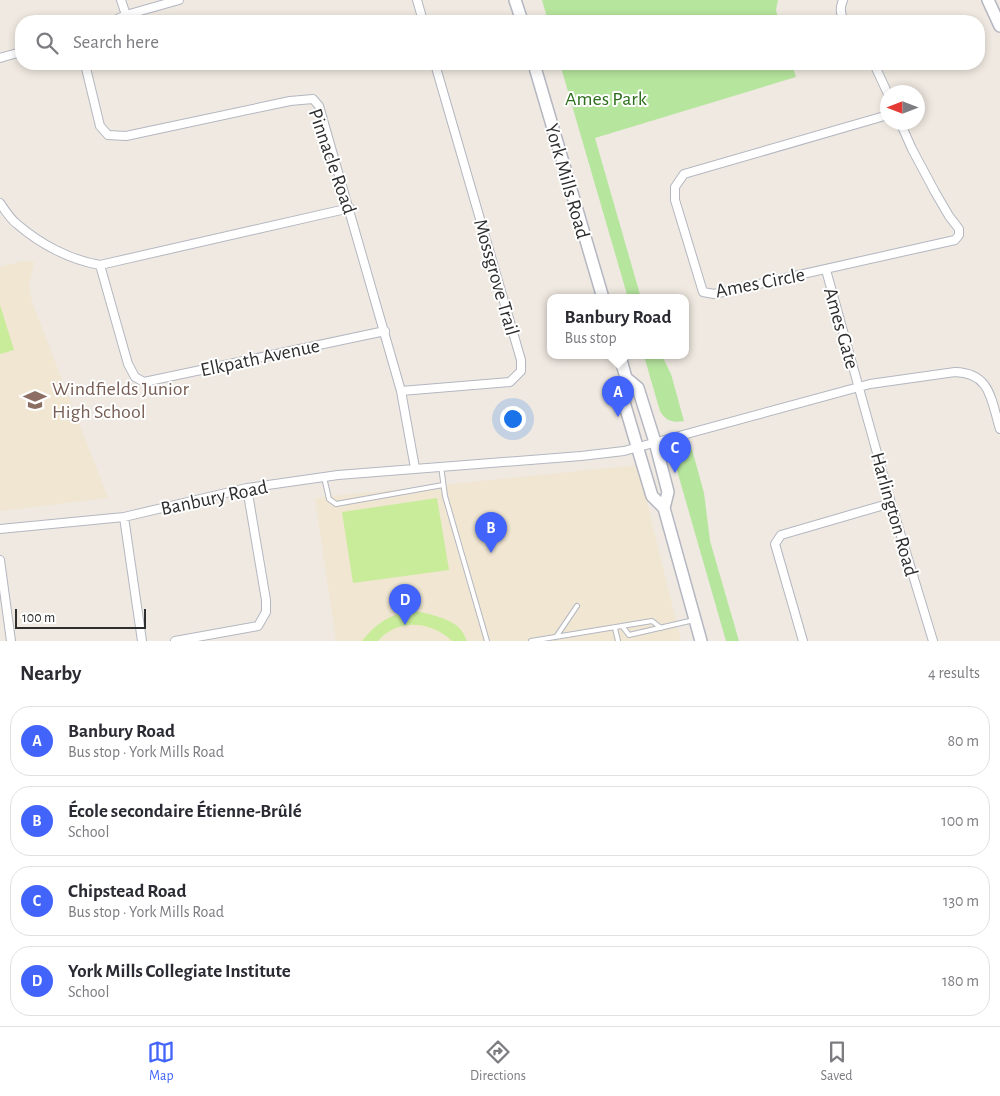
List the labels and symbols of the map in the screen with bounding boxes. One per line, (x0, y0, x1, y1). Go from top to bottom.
north arrow (880, 85, 925, 130)
park label: Ames Park (565, 89, 647, 109)
street label: Pinnacle Road (305, 106, 359, 217)
street label: York Mills Road (541, 121, 593, 241)
street label: Mossgrove Trail (470, 217, 522, 338)
street label: Ames Circle (714, 264, 807, 301)
street label: Ames Gate (820, 285, 862, 371)
street label: Elkpath Avenue (199, 336, 322, 380)
pin: A (602, 376, 634, 417)
place label: Windfields Junior High School (52, 379, 189, 422)
school or university icon: Windfields Junior High School (22, 387, 48, 413)
your location (500, 406, 526, 432)
pin: C (659, 432, 691, 473)
street label: Harlington Road (867, 450, 921, 578)
street label: Banbury Road (159, 477, 269, 519)
pin: B (475, 512, 507, 553)
pin: D (389, 584, 421, 625)
scale bar (15, 606, 146, 629)

